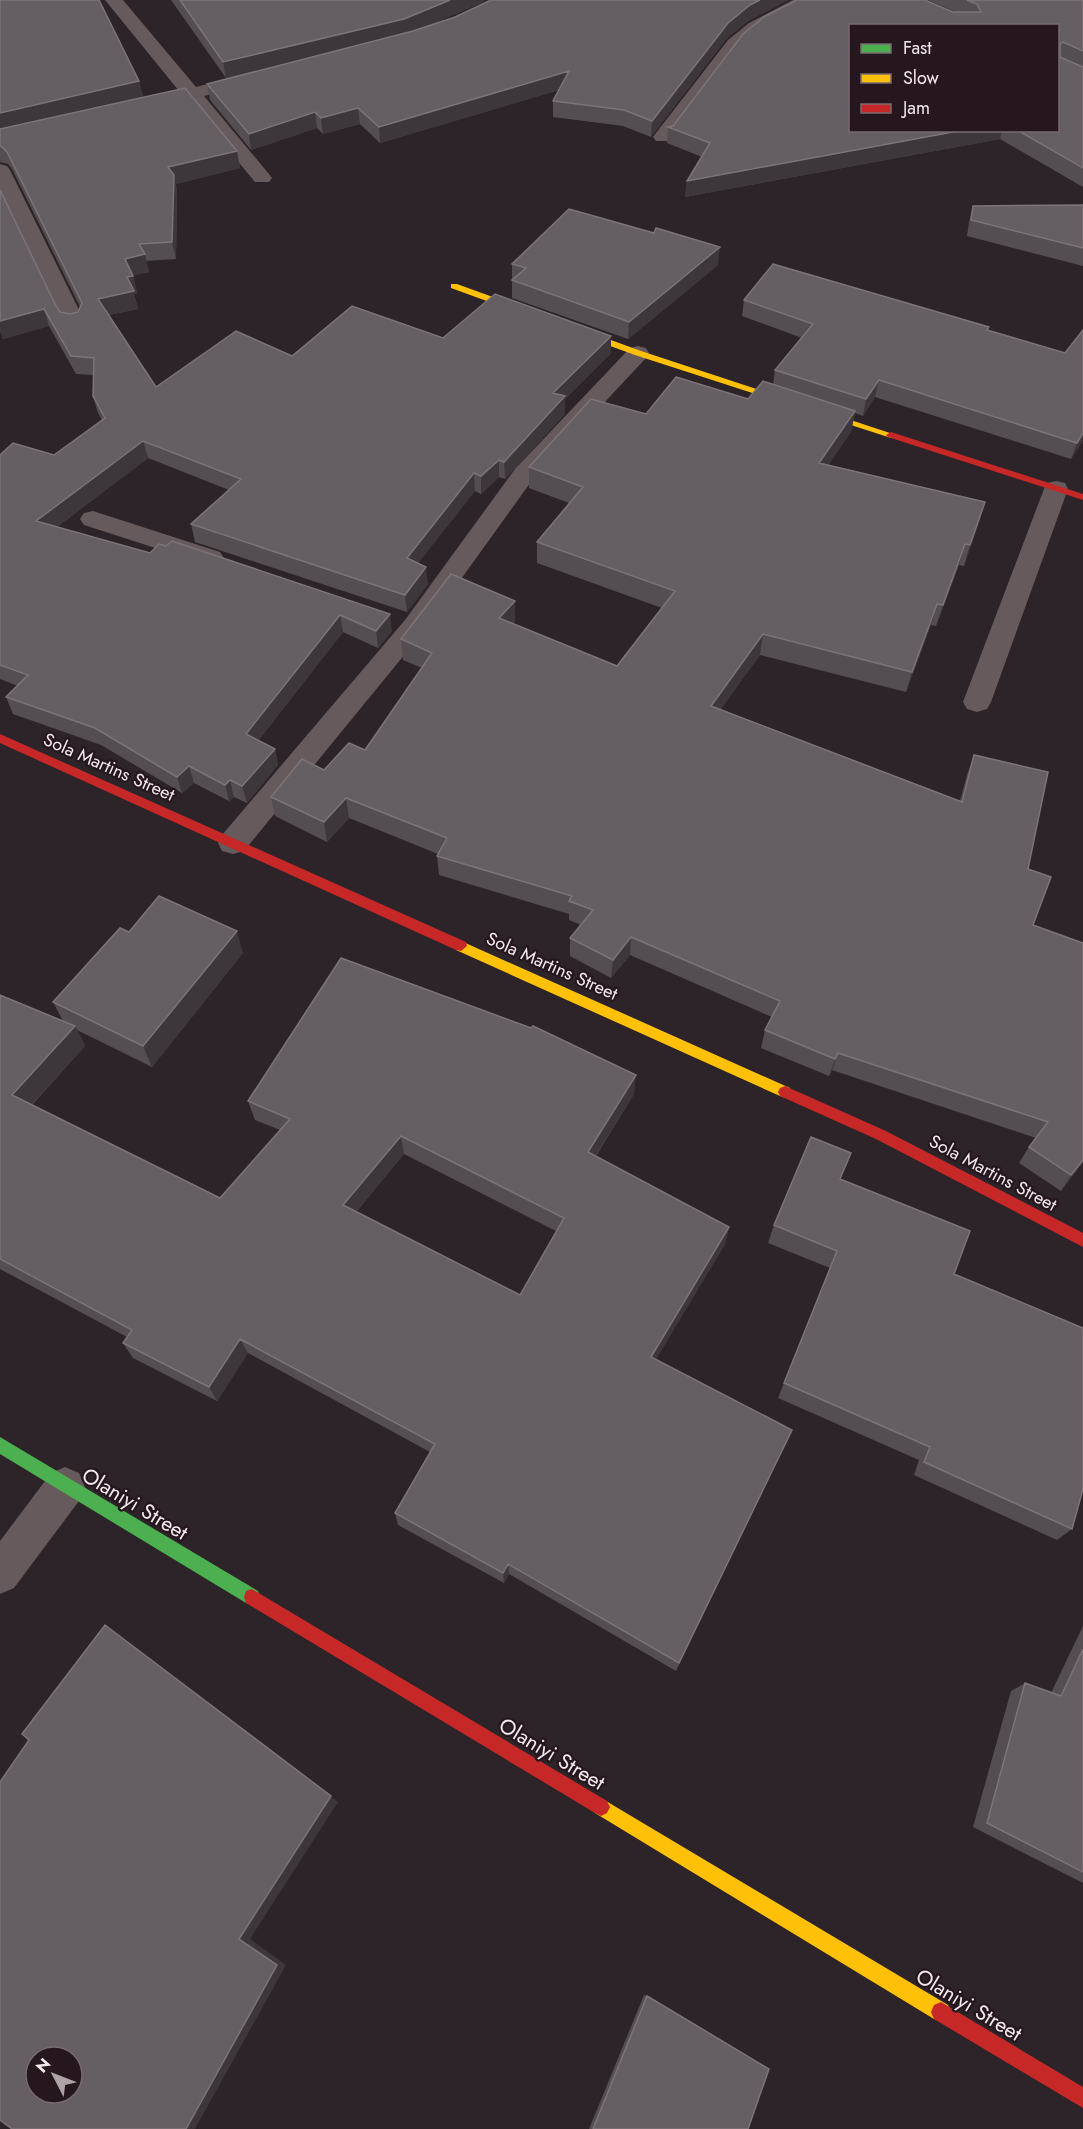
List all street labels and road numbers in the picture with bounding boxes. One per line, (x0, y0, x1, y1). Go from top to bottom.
street label: Sola Martins Street (39, 726, 179, 808)
street label: Sola Martins Street (482, 925, 622, 1007)
street label: Sola Martins Street (924, 1128, 1062, 1218)
street label: Olaniyi Street (76, 1460, 194, 1548)
street label: Olaniyi Street (493, 1710, 611, 1798)
street label: Olaniyi Street (910, 1961, 1028, 2049)

